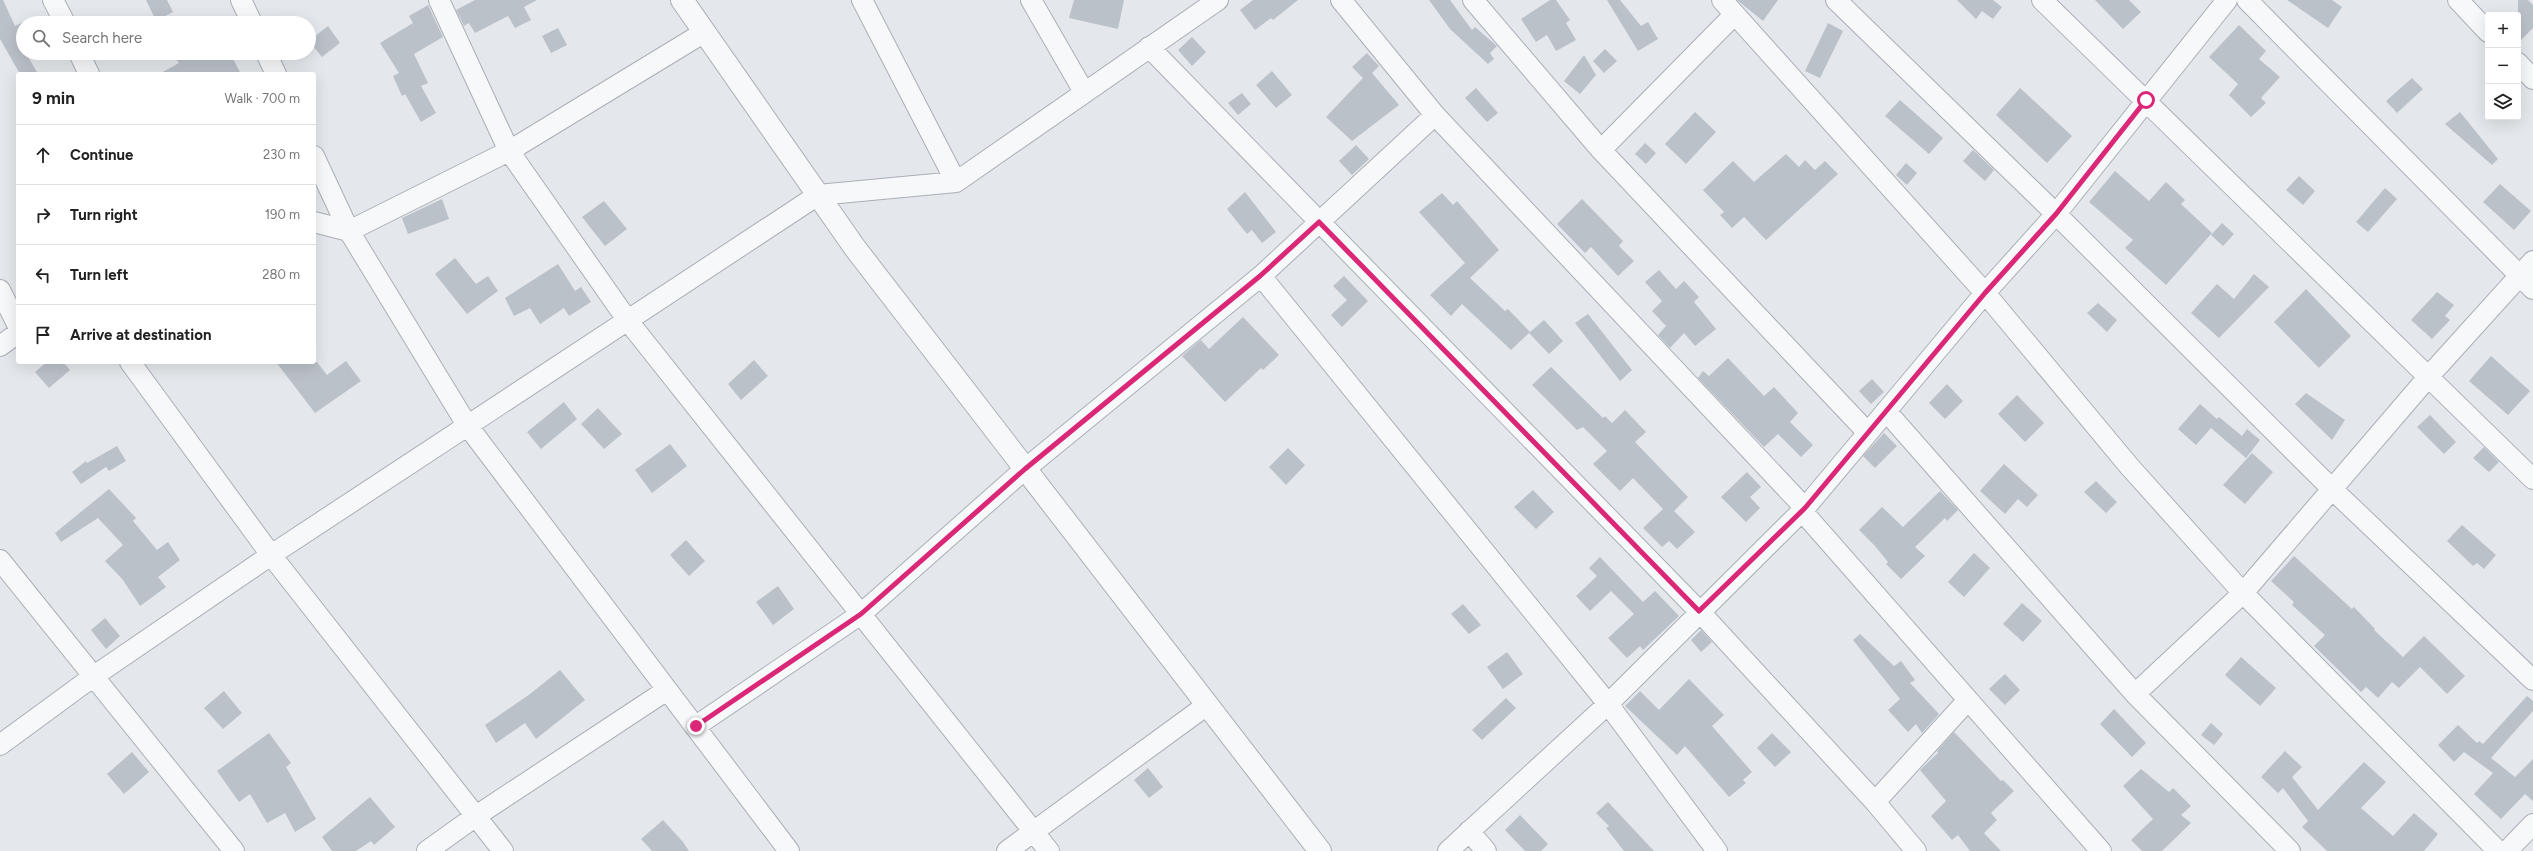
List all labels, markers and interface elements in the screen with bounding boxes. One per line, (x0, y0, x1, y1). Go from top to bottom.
map controls (2485, 12, 2521, 120)
button: + (2485, 12, 2521, 48)
search box (16, 16, 316, 60)
icon: search (30, 27, 52, 49)
text: Search here (62, 29, 142, 47)
button: − (2485, 48, 2521, 84)
button: layers (2485, 84, 2521, 120)
text: 9 min (32, 88, 75, 108)
text: Walk · 700 m (225, 91, 300, 106)
route start (2137, 91, 2155, 109)
icon: ahead (32, 144, 54, 166)
text: Continue (70, 146, 133, 164)
text: 230 m (263, 147, 300, 162)
icon: right (32, 204, 54, 226)
text: Turn right (70, 206, 138, 224)
text: 190 m (265, 207, 300, 222)
icon: left (32, 264, 54, 286)
text: Turn left (70, 266, 128, 284)
text: 280 m (262, 267, 300, 282)
icon: arrive (32, 324, 54, 346)
text: Arrive at destination (70, 326, 211, 344)
route end (687, 717, 705, 735)

